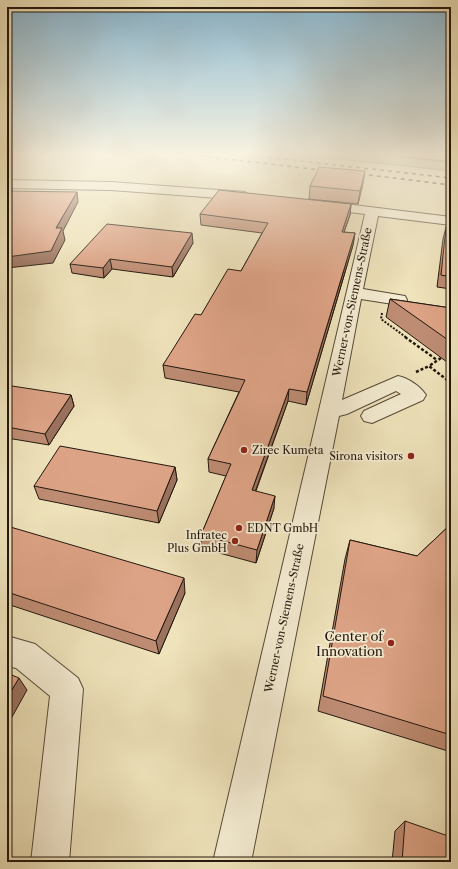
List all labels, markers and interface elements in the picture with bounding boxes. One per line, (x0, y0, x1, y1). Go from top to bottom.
street label: Werner-von-Siemens-Straße (329, 226, 375, 379)
place label: Zirec Kumeta (252, 443, 324, 457)
marker: Zirec Kumeta (239, 445, 249, 455)
place label: Sirona visitors (329, 449, 403, 463)
marker: Sirona visitors (406, 451, 416, 461)
place label: EDNT GmbH (247, 521, 318, 535)
marker: EDNT GmbH (234, 523, 244, 533)
place label: Infratec Plus GmbH (167, 528, 227, 555)
marker: Infratec Plus GmbH (230, 536, 240, 546)
street label: Werner-von-Siemens-Straße (261, 542, 307, 695)
place label: Center of Innovation (316, 628, 384, 659)
marker: Center of Innovation (386, 638, 396, 648)

